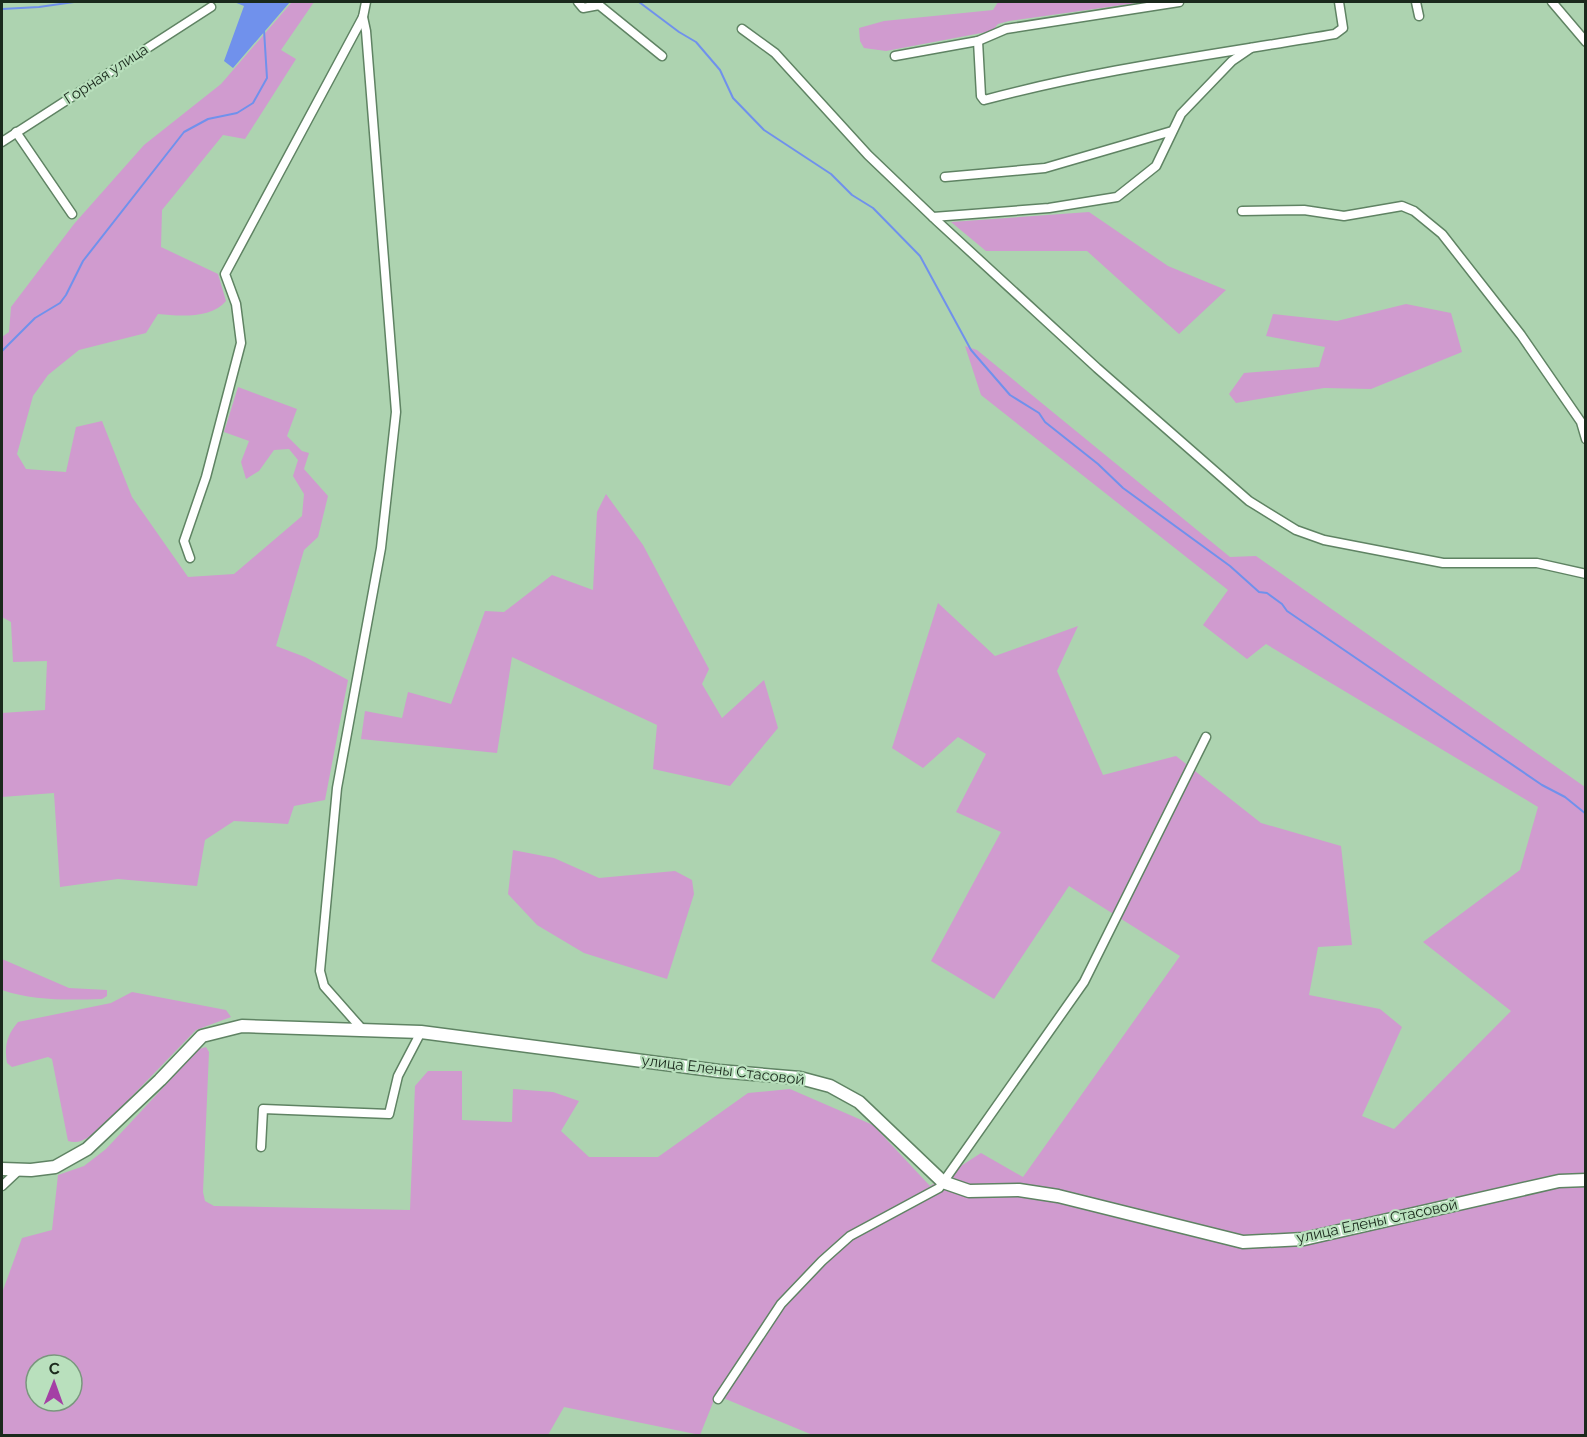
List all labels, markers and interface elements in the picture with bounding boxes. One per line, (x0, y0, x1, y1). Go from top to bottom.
street label: Горная улица (61, 40, 151, 108)
street label: улица Елены Стасовой (641, 1051, 805, 1089)
street label: улица Елены Стасовой (1295, 1195, 1459, 1247)
north arrow (24, 1353, 84, 1413)
text: С (49, 1359, 60, 1378)

